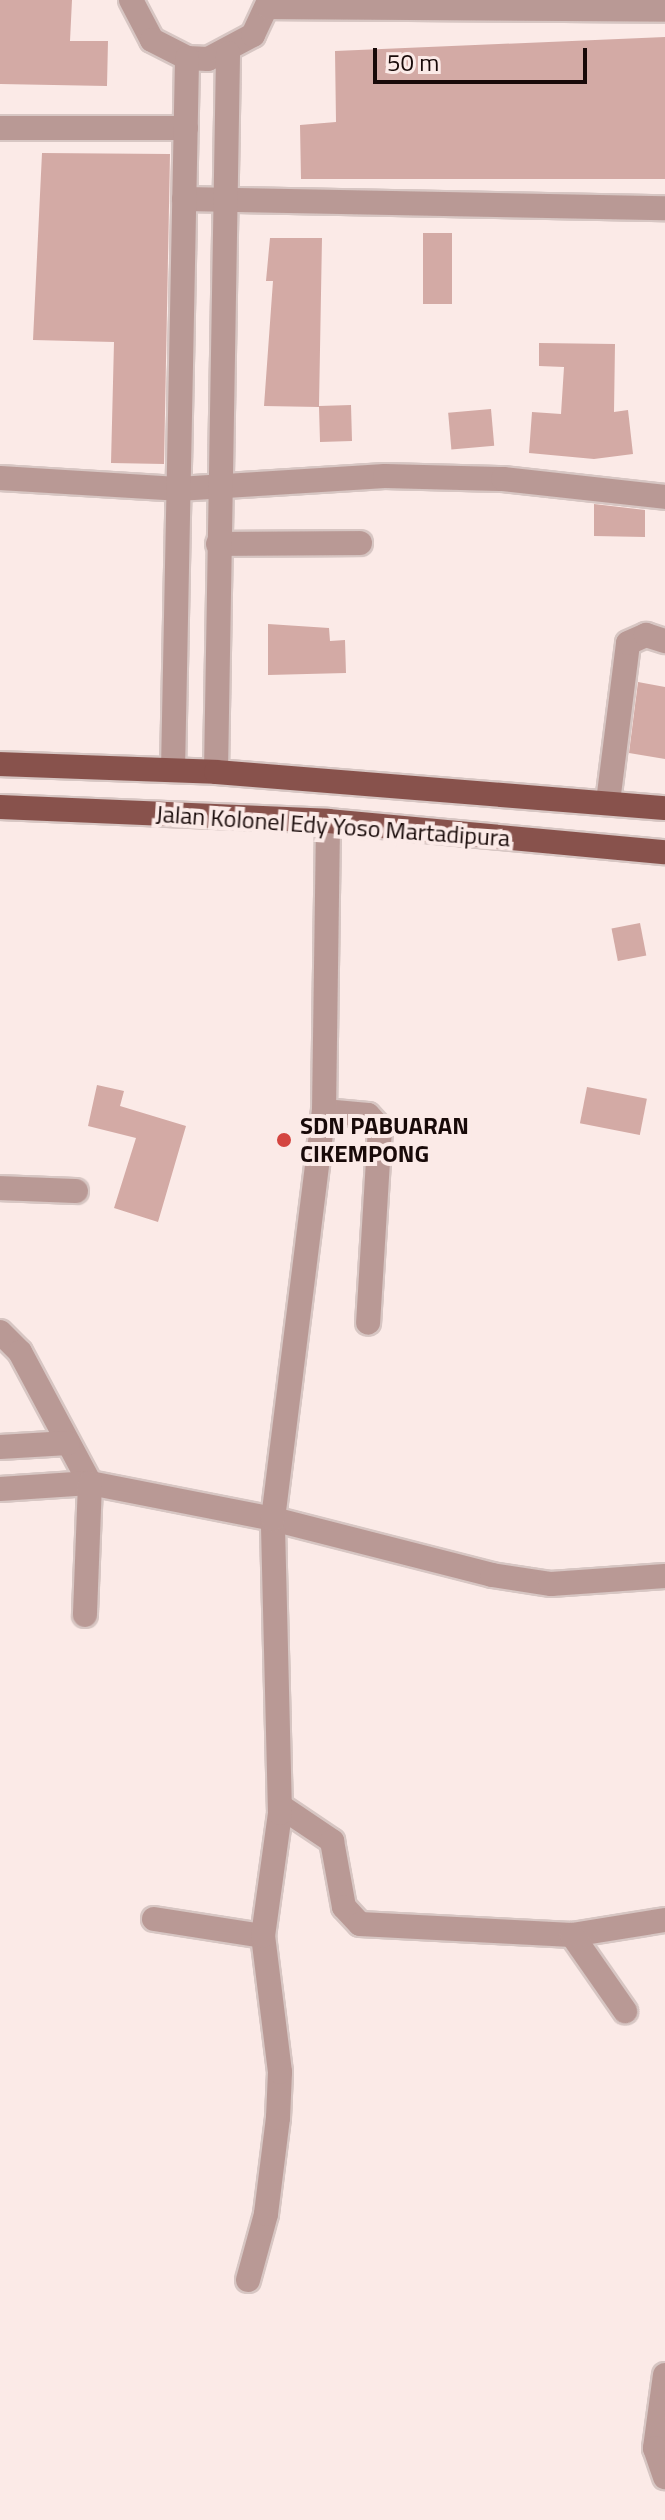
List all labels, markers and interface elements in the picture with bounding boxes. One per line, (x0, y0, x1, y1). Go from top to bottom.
scale bar (377, 32, 591, 82)
text: 50 m (387, 44, 439, 80)
street label: Jalan Kolonel Edy Yoso Martadipura (155, 799, 511, 853)
place label: SDN PABUARAN CIKEMPONG (300, 1112, 469, 1168)
marker: SDN PABUARAN CIKEMPONG (275, 1131, 293, 1149)

